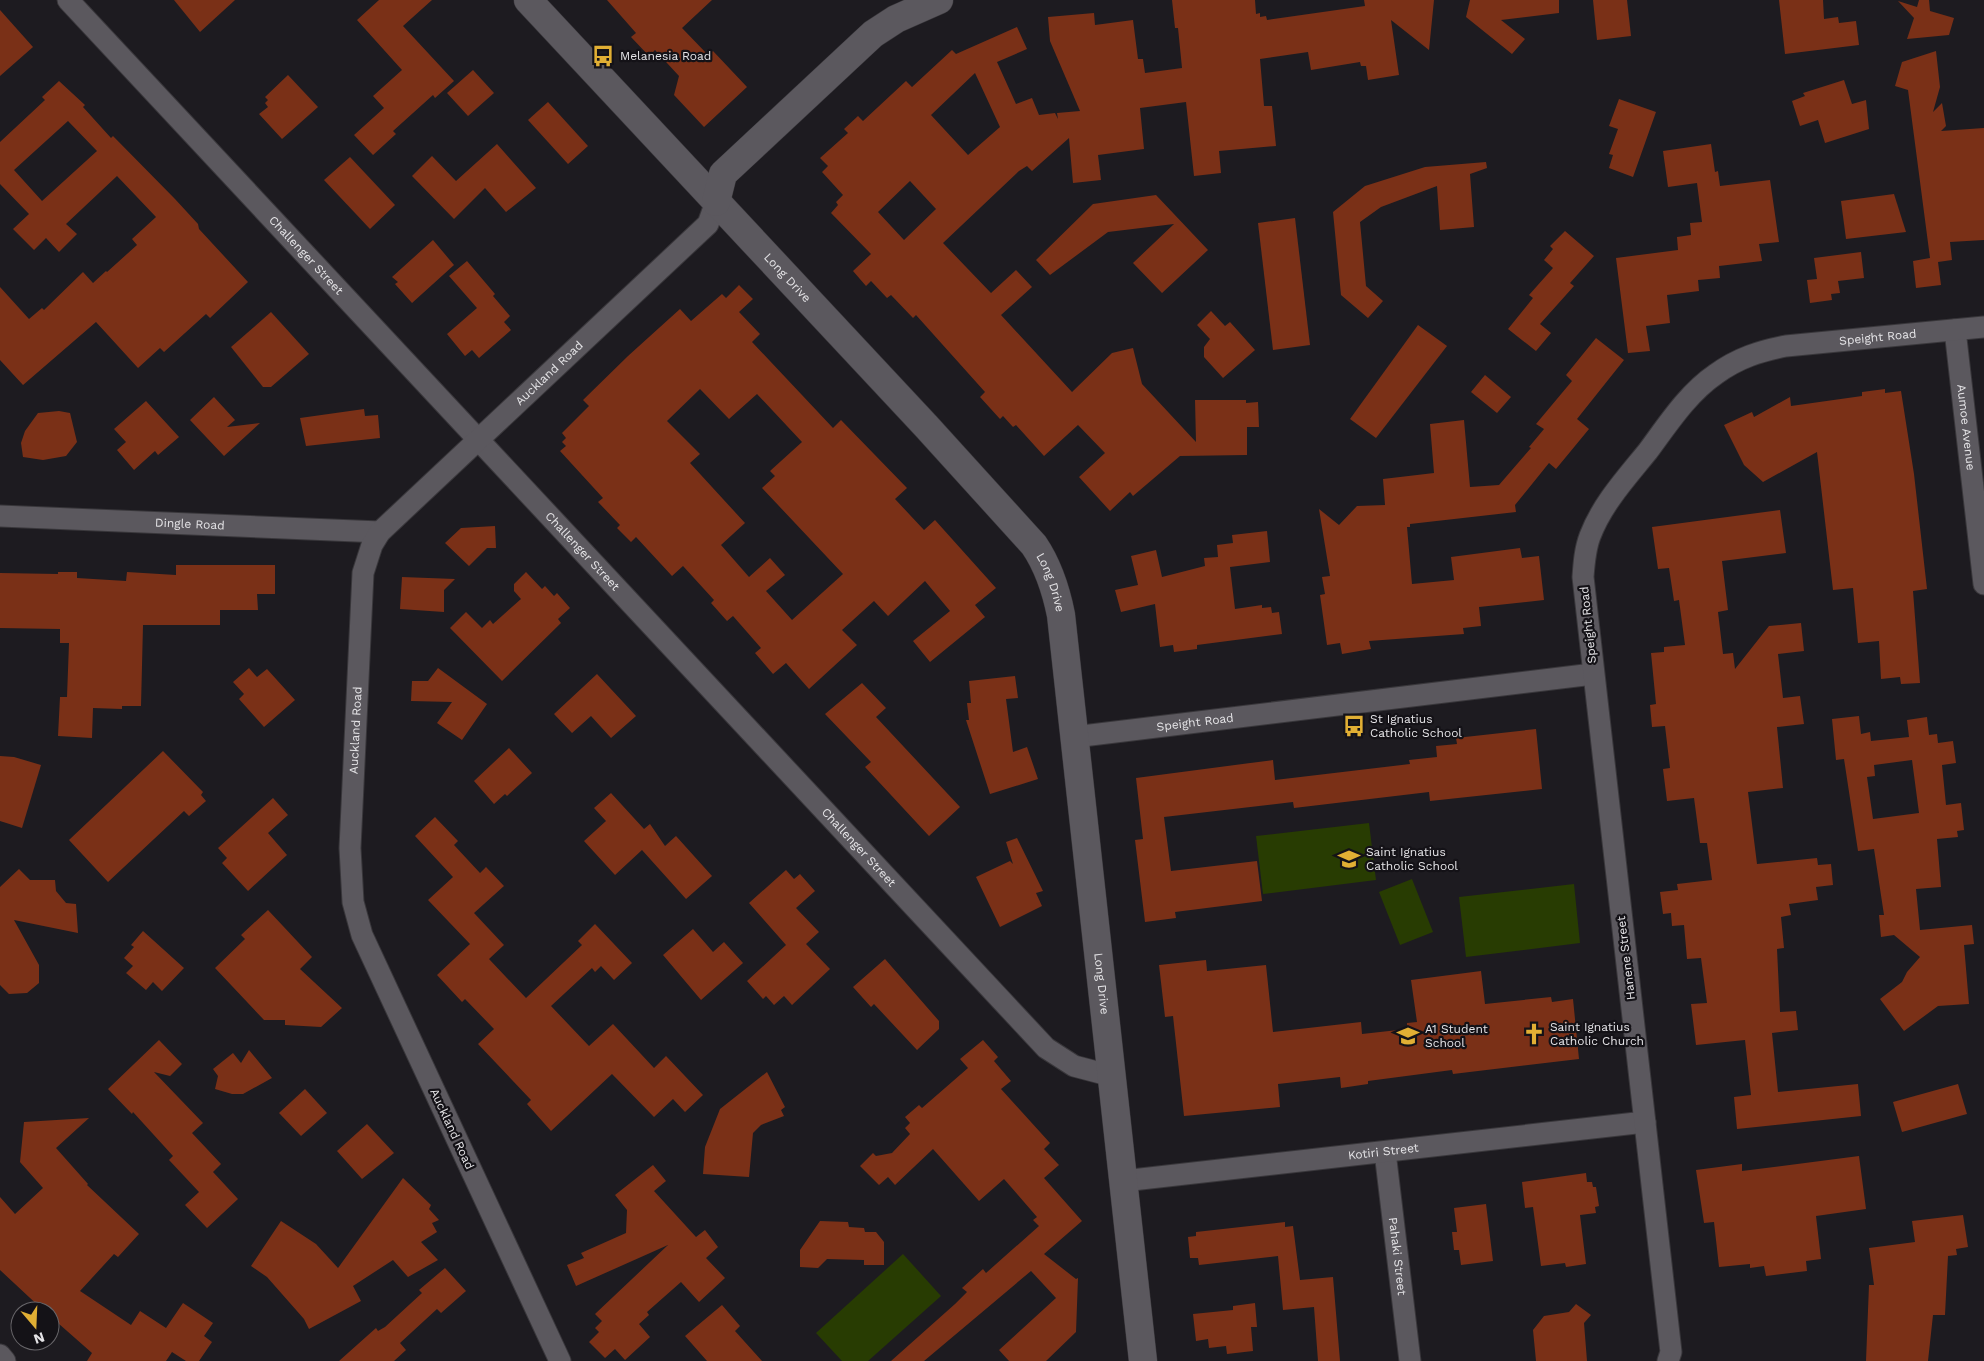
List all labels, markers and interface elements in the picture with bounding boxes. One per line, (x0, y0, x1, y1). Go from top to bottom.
bus stop icon: Melanesia Road (590, 43, 616, 69)
place label: Melanesia Road (620, 49, 711, 63)
street label: Challenger Street (266, 213, 346, 297)
street label: Long Drive (761, 250, 814, 305)
street label: Speight Road (1838, 327, 1917, 348)
street label: Auckland Road (512, 338, 586, 408)
street label: Aumoe Avenue (1954, 383, 1978, 471)
street label: Challenger Street (542, 509, 622, 593)
street label: Dingle Road (155, 516, 225, 532)
street label: Long Drive (1033, 550, 1067, 613)
street label: Speight Road (1577, 586, 1599, 664)
street label: Auckland Road (347, 686, 365, 774)
street label: Speight Road (1156, 711, 1234, 734)
place label: St Ignatius Catholic School (1370, 712, 1462, 740)
bus stop icon: St Ignatius Catholic School (1341, 713, 1367, 739)
street label: Challenger Street (819, 805, 899, 890)
place label: Saint Ignatius Catholic School (1366, 845, 1458, 873)
school or university icon: Saint Ignatius Catholic School (1336, 846, 1362, 872)
street label: Hanene Street (1614, 915, 1638, 1001)
street label: Long Drive (1091, 952, 1112, 1015)
place label: Saint Ignatius Catholic Church (1550, 1020, 1644, 1048)
church icon: Saint Ignatius Catholic Church (1521, 1021, 1547, 1047)
place label: A1 Student School (1425, 1022, 1488, 1050)
school or university icon: A1 Student School (1395, 1023, 1421, 1049)
street label: Auckland Road (427, 1086, 477, 1172)
street label: Kotiri Street (1347, 1141, 1419, 1163)
street label: Pahaki Street (1386, 1216, 1409, 1296)
north arrow (10, 1301, 60, 1351)
text: N (32, 1329, 47, 1348)

